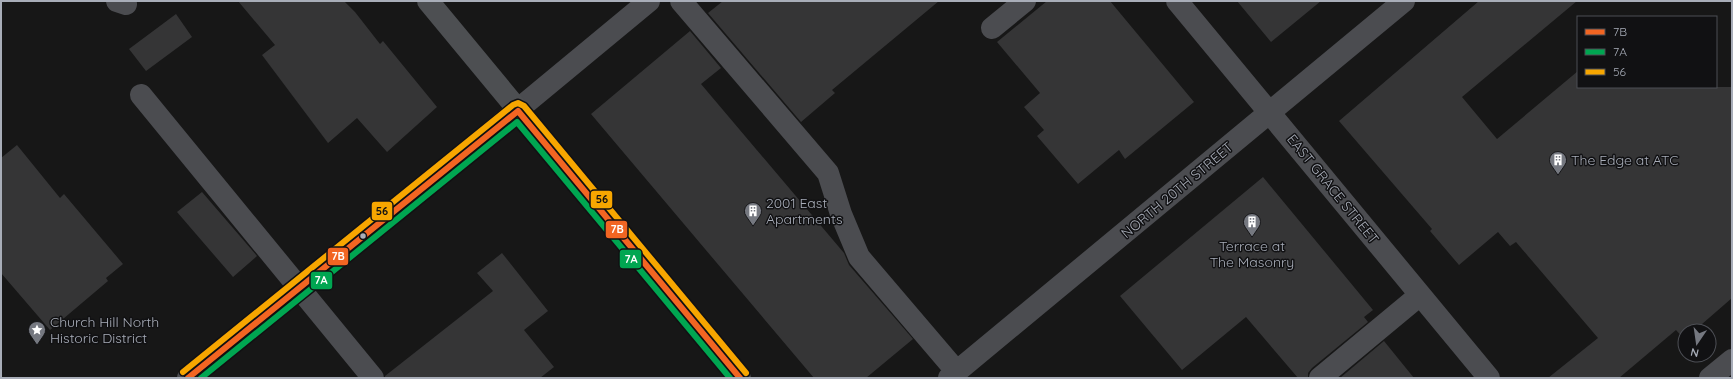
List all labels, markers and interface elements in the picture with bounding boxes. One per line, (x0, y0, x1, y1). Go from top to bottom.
legend (1577, 16, 1717, 88)
text: 7B (1613, 24, 1627, 39)
text: 7A (1613, 44, 1627, 59)
text: 56 (1613, 64, 1627, 79)
street label: EAST GRACE STREET (1283, 130, 1383, 248)
street label: NORTH 20TH STREET (1117, 138, 1237, 242)
building icon: The Edge at ATC (1548, 150, 1568, 175)
place label: The Edge at ATC (1571, 151, 1678, 169)
line badge: 56 (590, 190, 613, 209)
text: 56 (596, 192, 608, 206)
place label: 2001 East Apartments (766, 194, 843, 228)
line badge: 56 (371, 201, 393, 221)
building icon: 2001 East Apartments (743, 201, 763, 226)
text: 56 (376, 204, 388, 218)
building icon: Terrace at The Masonry (1242, 212, 1262, 237)
line badge: 7B (605, 220, 628, 239)
text: 7B (610, 222, 624, 236)
unlabelled marker (358, 231, 368, 241)
place label: Terrace at The Masonry (1210, 237, 1294, 271)
line badge: 7B (327, 247, 349, 266)
text: 7B (331, 249, 345, 263)
line badge: 7A (619, 249, 642, 269)
text: 7A (624, 252, 638, 266)
line badge: 7A (310, 271, 333, 290)
text: 7A (314, 273, 328, 287)
place label: Church Hill North Historic District (50, 313, 159, 347)
place icon: Church Hill North Historic District (27, 320, 47, 345)
north arrow (1677, 323, 1717, 363)
text: N (1689, 345, 1700, 360)

